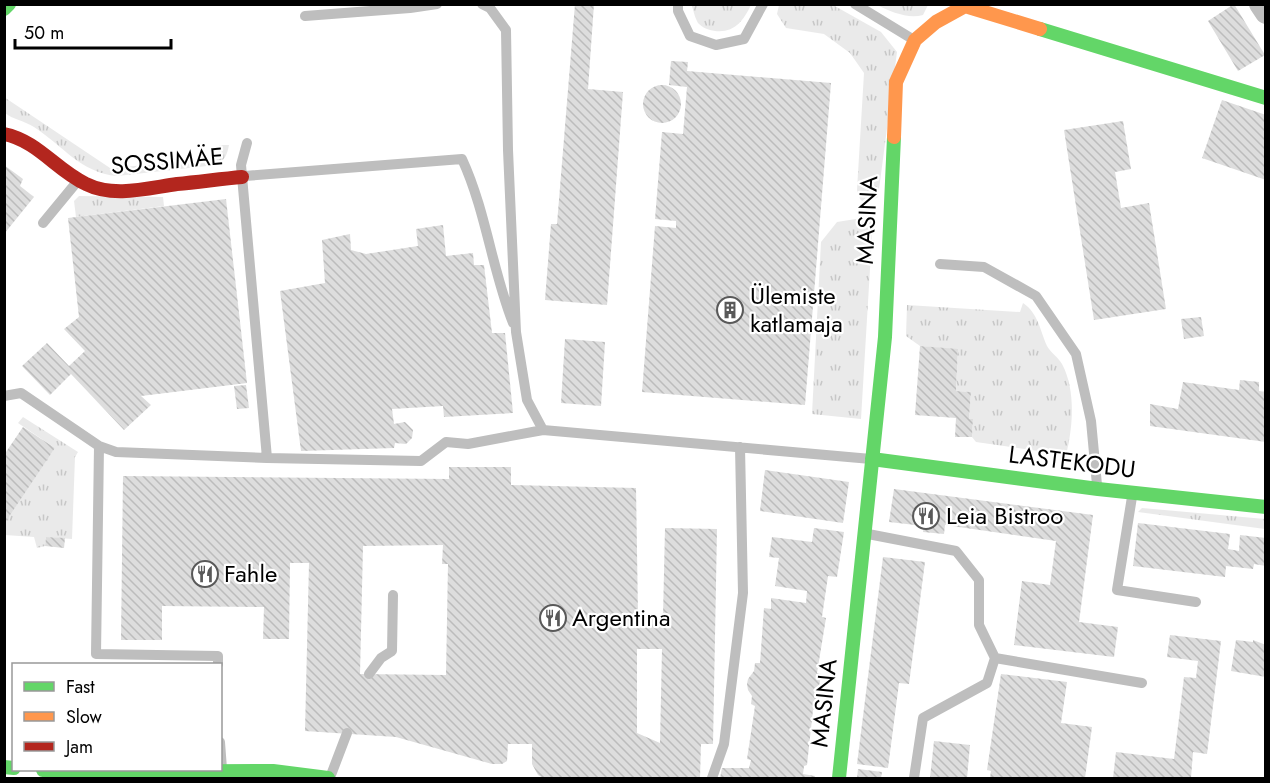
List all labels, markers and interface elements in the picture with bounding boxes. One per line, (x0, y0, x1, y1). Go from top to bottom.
scale bar (15, 12, 171, 50)
text: 50 m (24, 20, 64, 46)
street label: SOSSIMÄE (109, 138, 225, 183)
street label: MASINA (847, 175, 886, 265)
place label: Ülemiste katlamaja (750, 278, 843, 341)
building icon: Ülemiste katlamaja (715, 295, 745, 325)
street label: LASTEKODU (1007, 436, 1137, 487)
place label: Leia Bistroo (946, 498, 1063, 533)
restaurant icon: Leia Bistroo (911, 501, 941, 531)
place label: Fahle (224, 556, 277, 591)
restaurant icon: Fahle (190, 559, 220, 589)
place label: Argentina (572, 600, 671, 635)
restaurant icon: Argentina (538, 603, 568, 633)
street label: MASINA (801, 657, 846, 749)
legend (12, 663, 222, 771)
text: Fast (66, 674, 95, 700)
text: Slow (66, 704, 103, 730)
text: Jam (64, 734, 93, 760)

